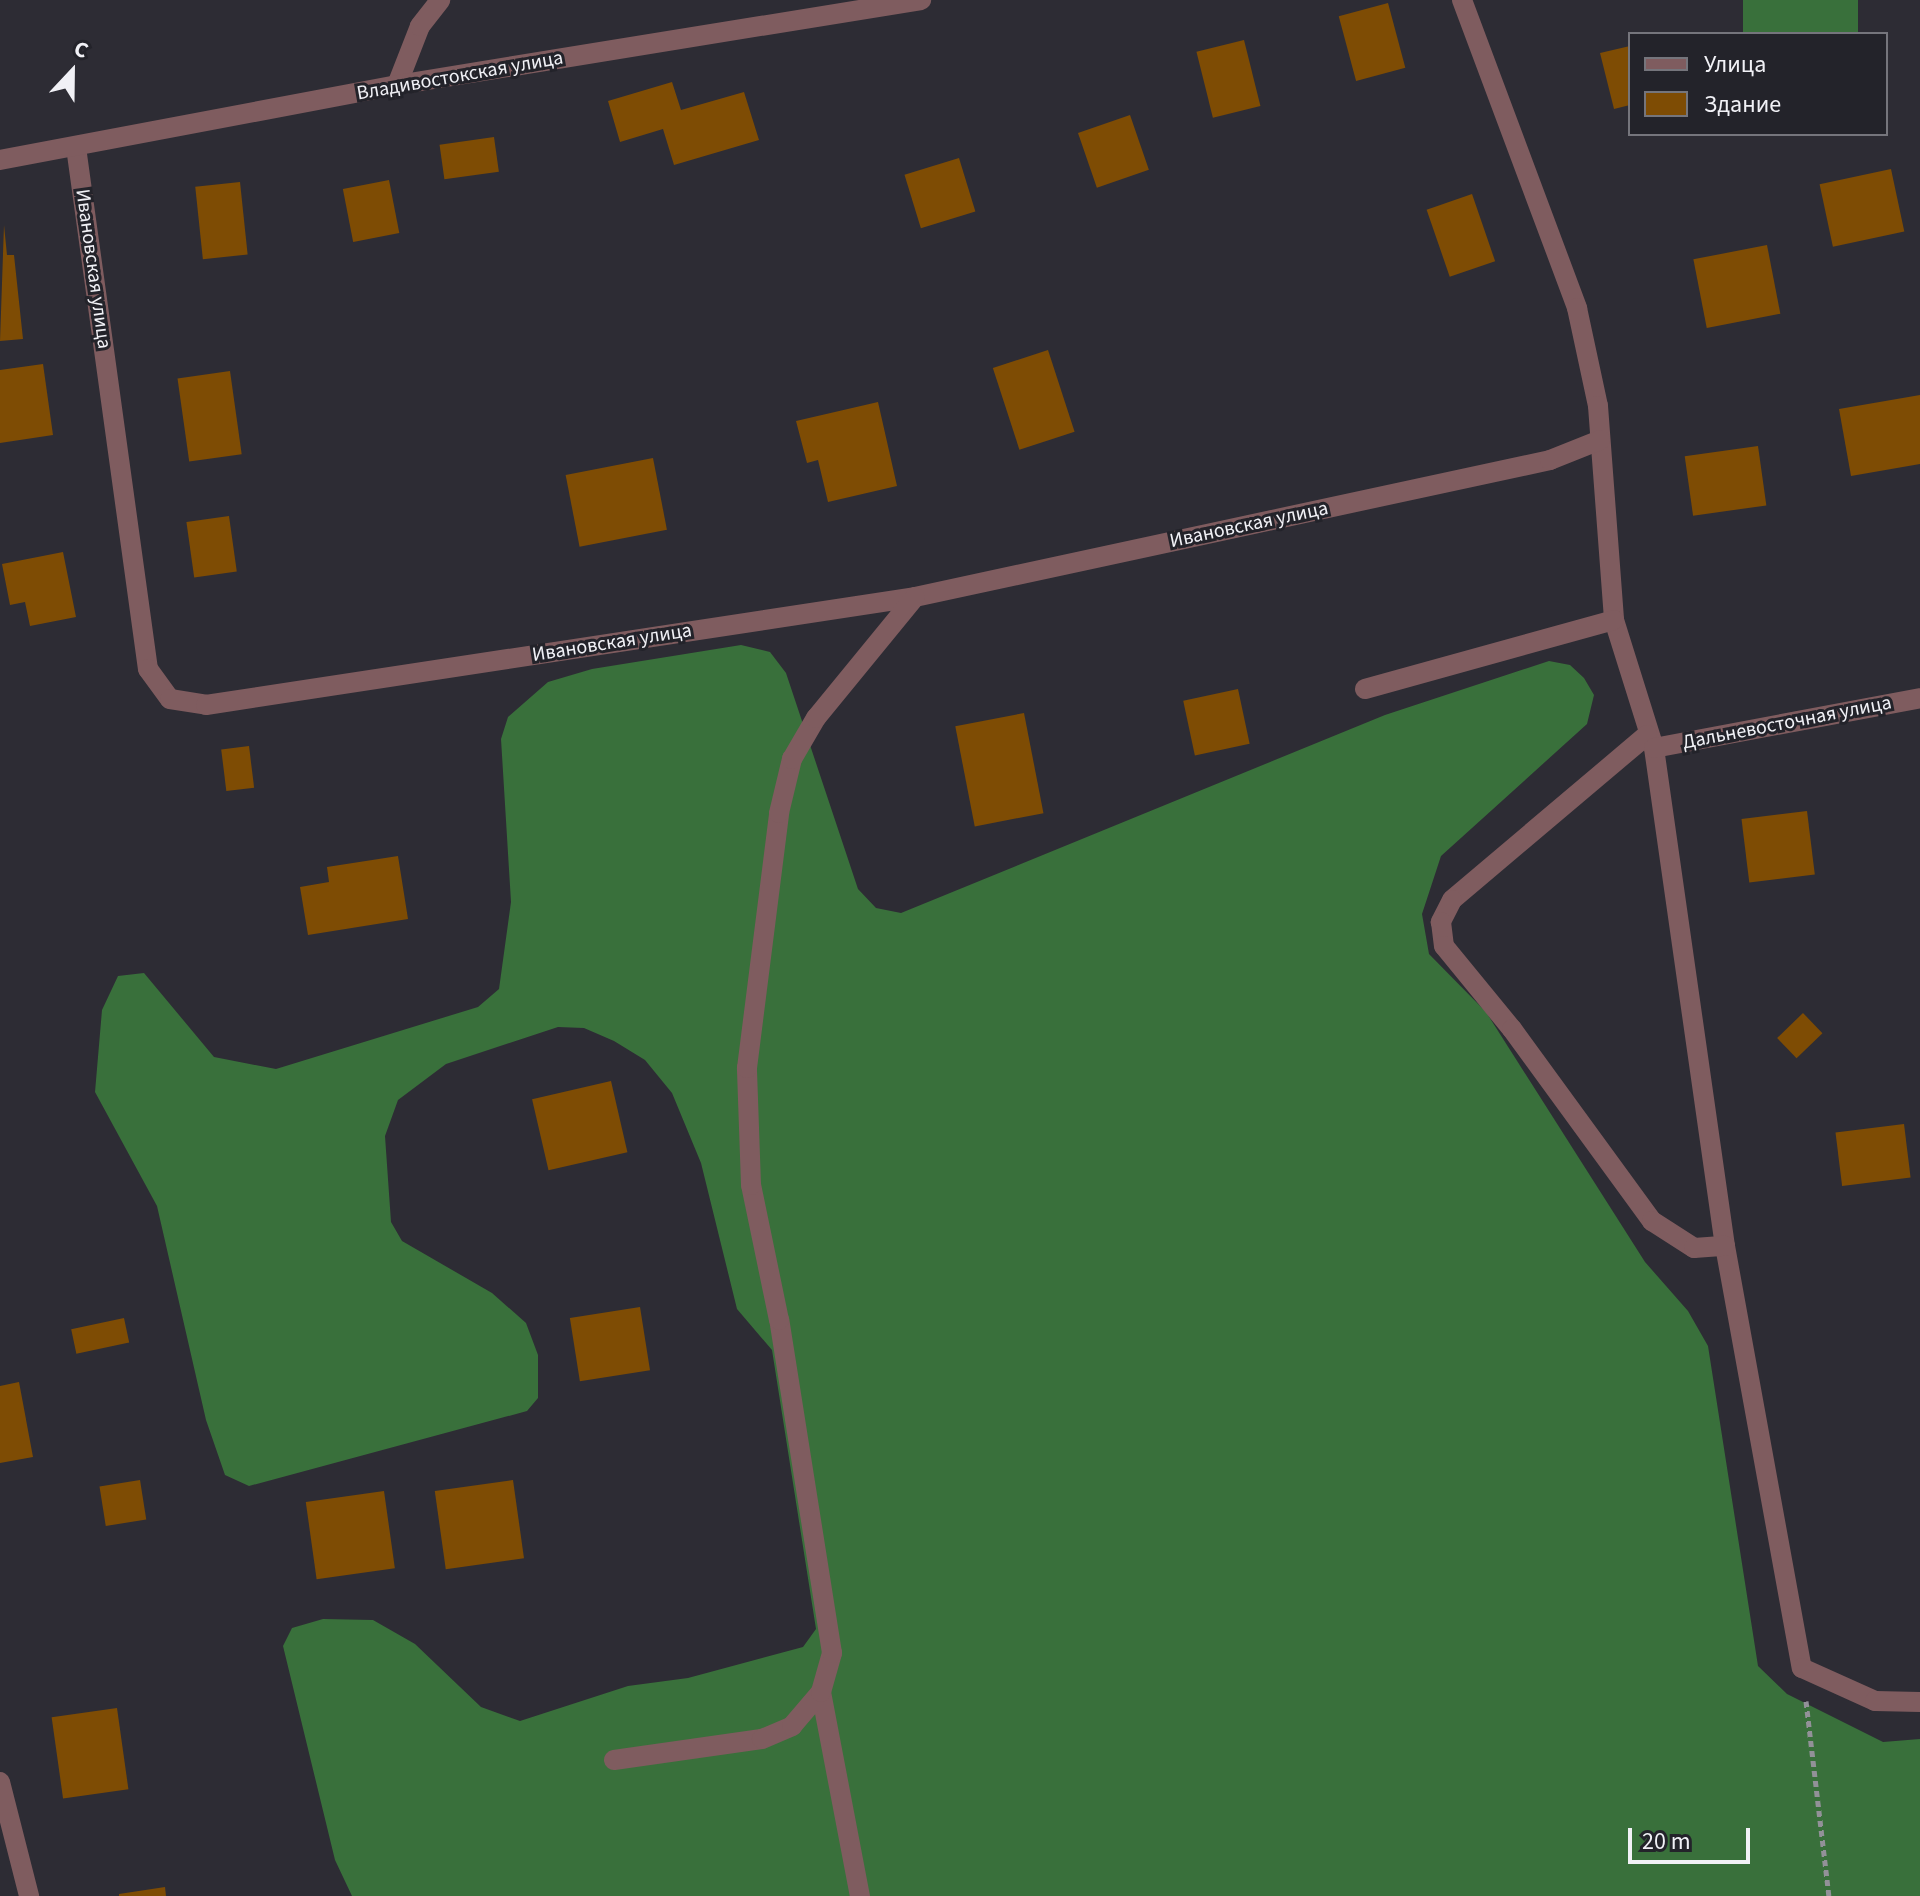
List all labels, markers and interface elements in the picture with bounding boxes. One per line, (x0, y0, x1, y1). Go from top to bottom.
north arrow (32, 32, 112, 112)
legend (1628, 32, 1888, 136)
text: С (69, 33, 93, 67)
street label: Владивостокская улица (355, 46, 565, 106)
text: Улица (1704, 47, 1766, 82)
text: Здание (1704, 87, 1781, 122)
street label: Ивановская улица (70, 187, 116, 351)
street label: Ивановская улица (1168, 496, 1330, 554)
street label: Ивановская улица (530, 619, 694, 667)
street label: Дальневосточная улица (1680, 691, 1894, 755)
scale bar (1632, 1812, 1754, 1862)
text: 20 m (1642, 1824, 1691, 1859)

